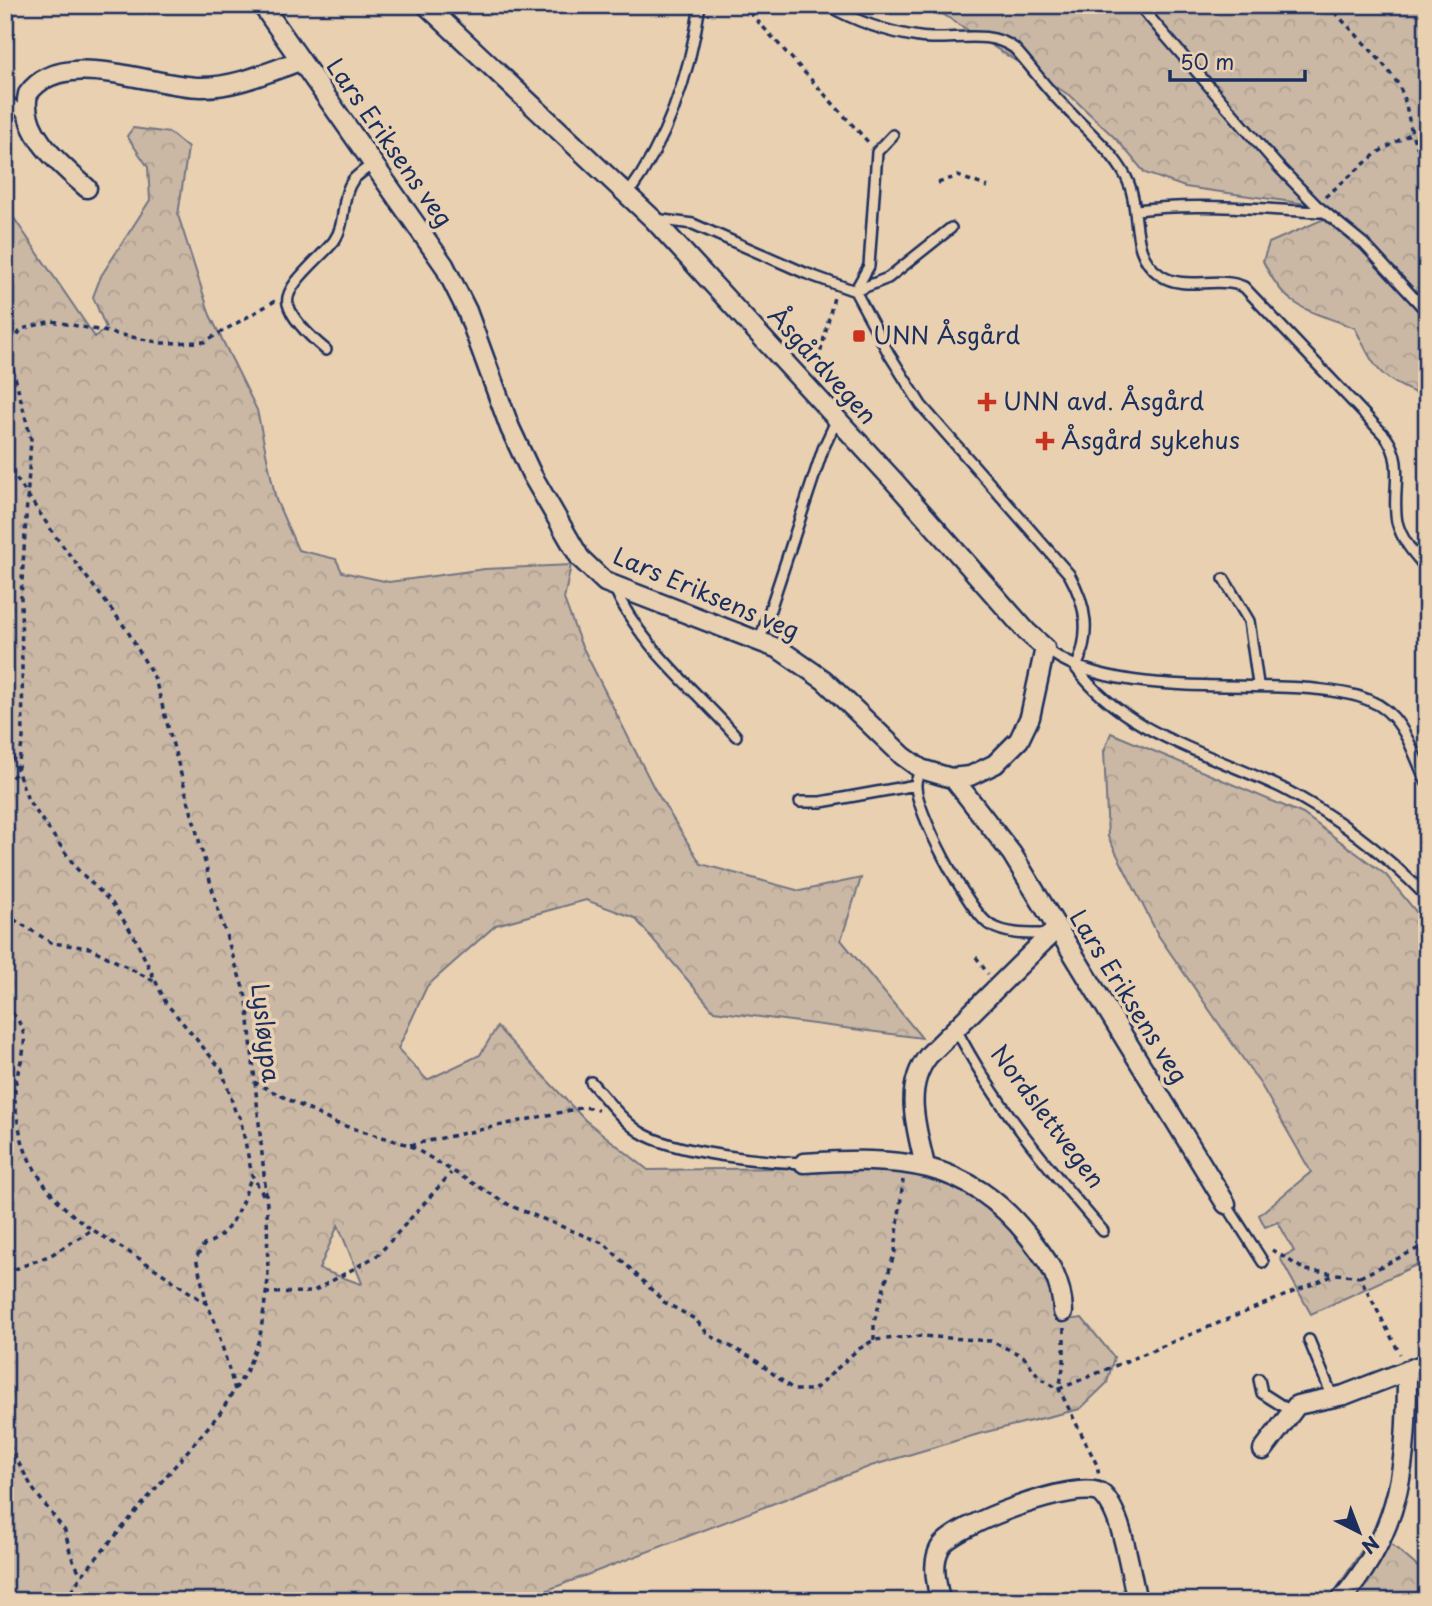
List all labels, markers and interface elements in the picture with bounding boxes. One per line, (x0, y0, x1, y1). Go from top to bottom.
scale bar (1170, 38, 1304, 82)
text: 50 m (1180, 45, 1234, 77)
street label: Lars Eriksens veg (319, 50, 462, 234)
street label: Åsgårdvegen (761, 298, 886, 432)
place label: UNN Åsgård (873, 316, 1020, 352)
marker: UNN Åsgård (851, 328, 867, 344)
place label: UNN avd. Åsgård (1003, 382, 1204, 418)
marker: UNN avd. Åsgård (977, 392, 997, 412)
place label: Åsgård sykehus (1061, 421, 1240, 457)
marker: Åsgård sykehus (1035, 431, 1055, 451)
street label: Lars Eriksens veg (608, 537, 805, 648)
street label: Lars Eriksens veg (1062, 902, 1198, 1090)
street label: Lysløypa (243, 981, 291, 1085)
street label: Nordslettvegen (983, 1037, 1115, 1195)
north arrow (1324, 1498, 1394, 1568)
text: N (1356, 1530, 1386, 1561)

